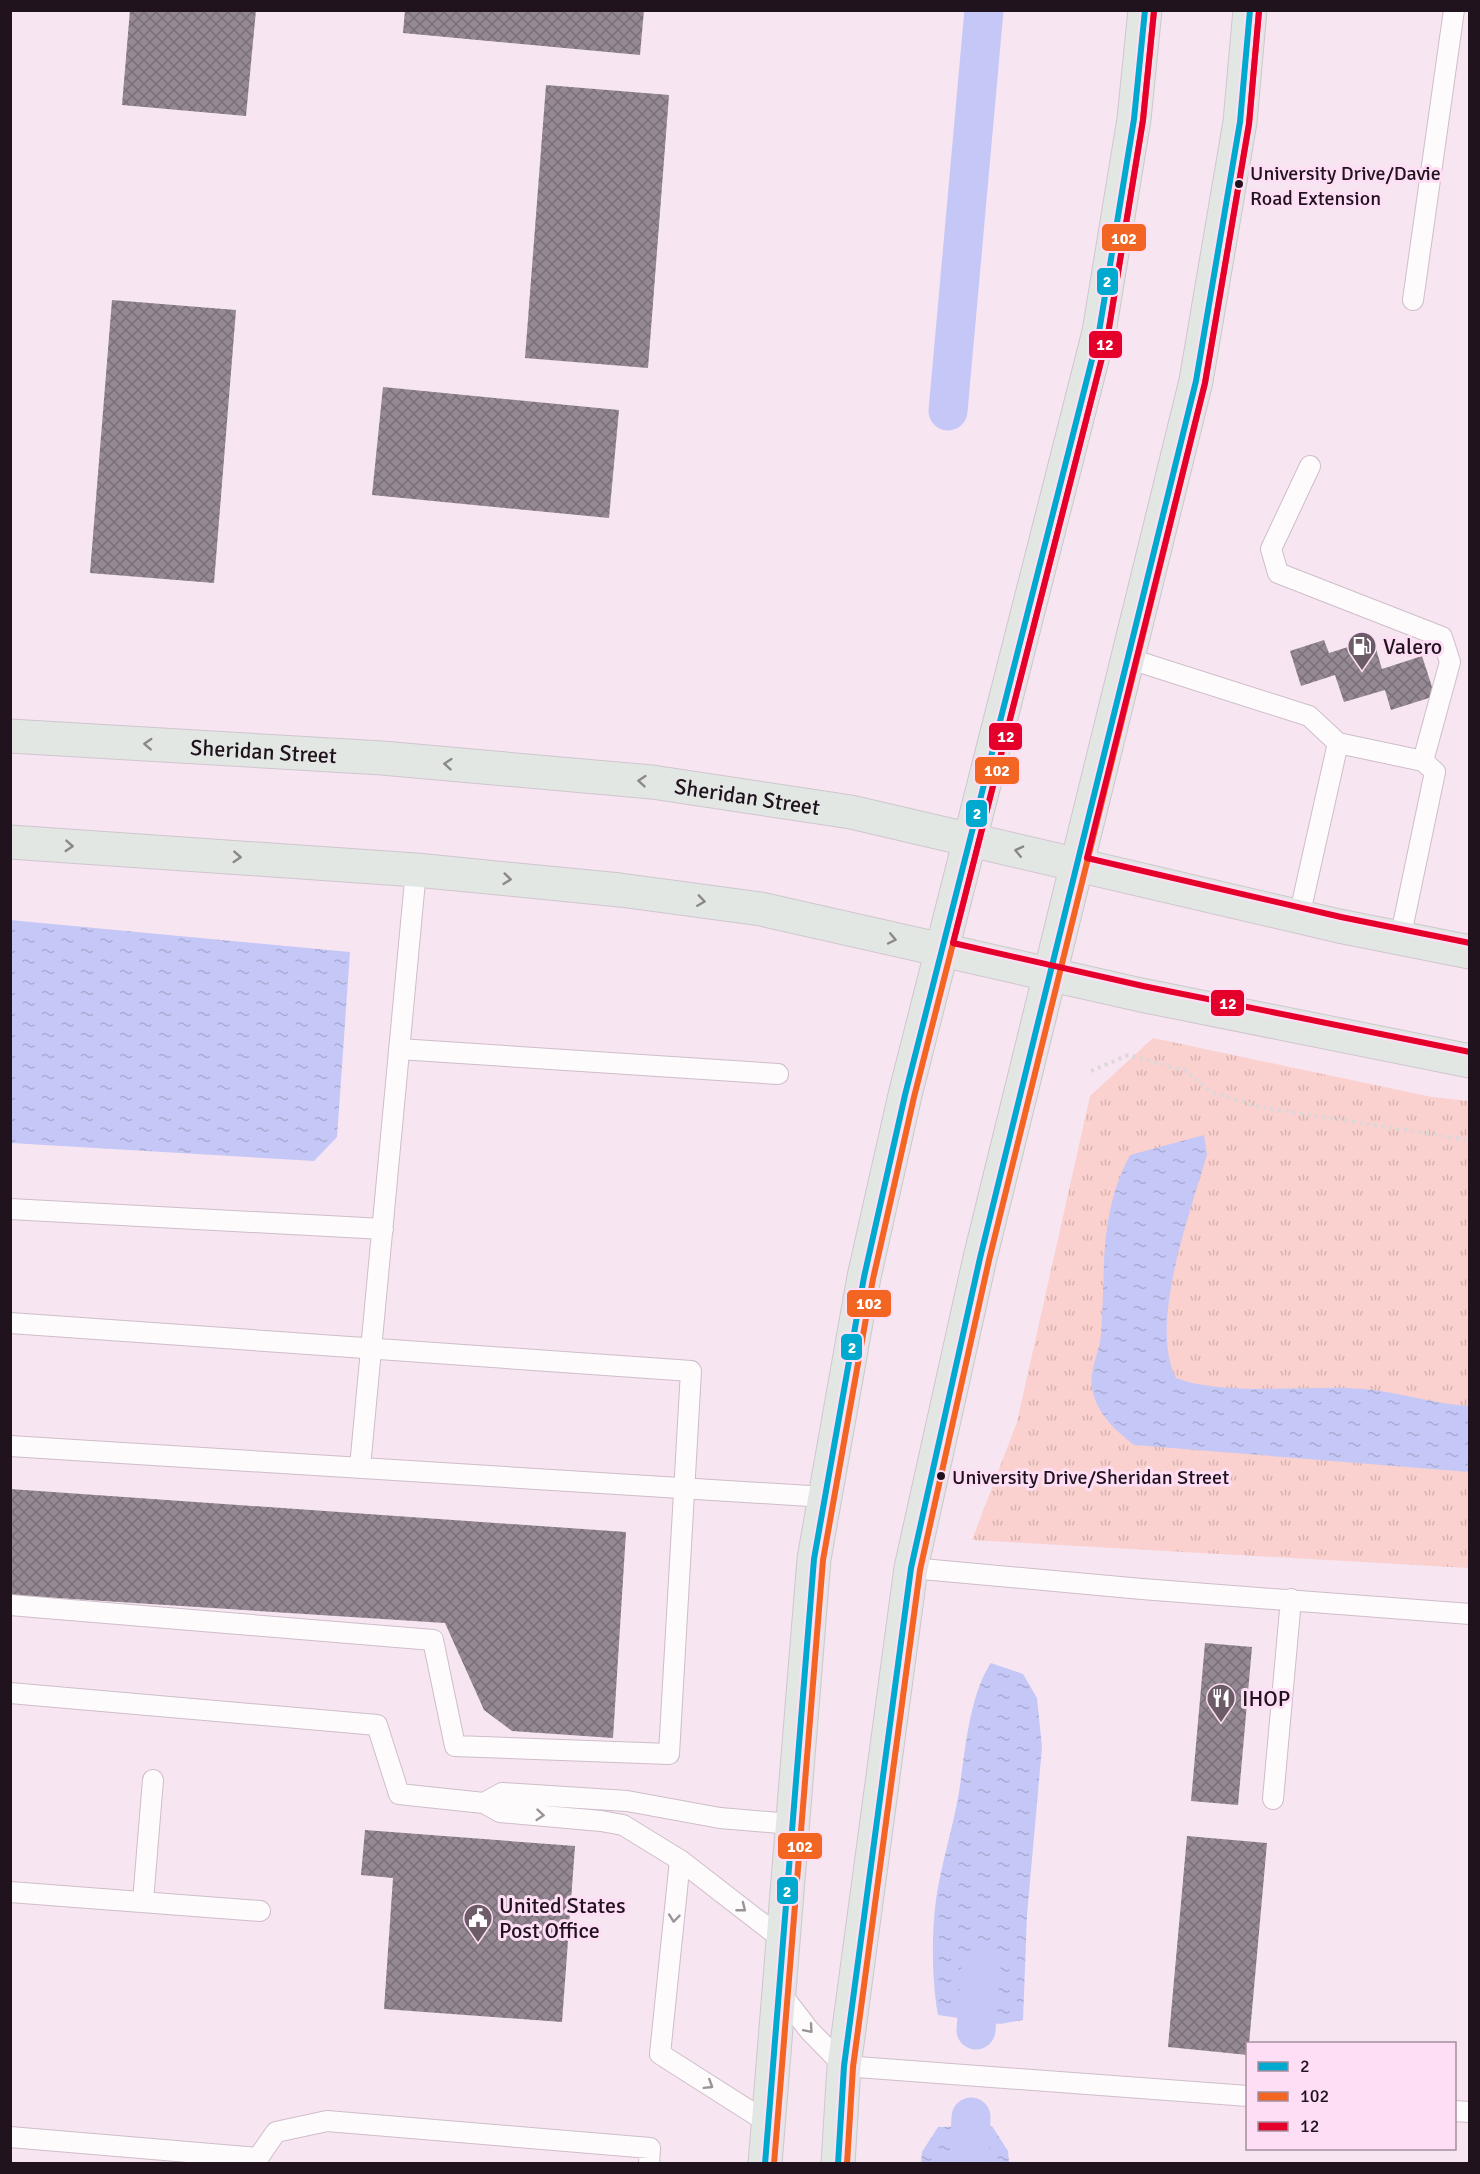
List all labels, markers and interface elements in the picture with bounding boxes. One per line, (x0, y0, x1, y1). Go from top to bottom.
place label: University Drive/Davie Road Extension (1250, 161, 1441, 211)
marker: University Drive/Davie Road Extension (1233, 178, 1245, 190)
line badge: 102 (1101, 223, 1147, 252)
text: 102 (1111, 229, 1137, 249)
line badge: 2 (1096, 267, 1119, 296)
text: 2 (1103, 272, 1111, 292)
line badge: 12 (1088, 330, 1123, 359)
text: 12 (1096, 335, 1114, 355)
fuel station icon: Valero (1346, 630, 1378, 672)
place label: Valero (1383, 633, 1442, 660)
line badge: 12 (988, 722, 1023, 751)
text: 12 (997, 727, 1015, 747)
street label: Sheridan Street (189, 734, 338, 769)
one-way arrow (144, 738, 153, 751)
line badge: 102 (974, 756, 1020, 785)
one-way arrow (443, 758, 452, 771)
text: 102 (984, 761, 1010, 781)
street label: Sheridan Street (673, 773, 822, 821)
one-way arrow (637, 775, 646, 788)
line badge: 2 (965, 799, 988, 828)
text: 2 (973, 804, 981, 824)
one-way arrow (64, 839, 73, 852)
one-way arrow (1014, 846, 1024, 859)
one-way arrow (232, 851, 241, 864)
one-way arrow (503, 872, 512, 885)
one-way arrow (696, 894, 706, 907)
one-way arrow (887, 932, 897, 945)
line badge: 12 (1210, 989, 1245, 1017)
text: 12 (1219, 994, 1237, 1014)
line badge: 102 (846, 1289, 892, 1318)
text: 102 (856, 1294, 882, 1314)
line badge: 2 (840, 1333, 863, 1361)
text: 2 (848, 1338, 856, 1358)
place label: University Drive/Sheridan Street (952, 1465, 1229, 1490)
marker: University Drive/Sheridan Street (935, 1470, 947, 1482)
restaurant icon: IHOP (1205, 1682, 1237, 1724)
place label: IHOP (1242, 1685, 1290, 1712)
one-way arrow (536, 1808, 545, 1821)
line badge: 102 (777, 1832, 823, 1860)
text: 102 (787, 1837, 813, 1857)
line badge: 2 (776, 1876, 799, 1905)
text: 2 (783, 1882, 791, 1902)
place label: United States Post Office (499, 1892, 626, 1944)
one-way arrow (736, 1901, 747, 1912)
public building icon: United States Post Office (462, 1902, 494, 1944)
one-way arrow (668, 1913, 681, 1923)
one-way arrow (802, 2022, 813, 2033)
legend (1246, 2042, 1456, 2150)
text: 2 (1300, 2055, 1310, 2077)
one-way arrow (703, 2078, 714, 2089)
text: 102 (1300, 2085, 1329, 2107)
text: 12 (1300, 2115, 1319, 2137)

